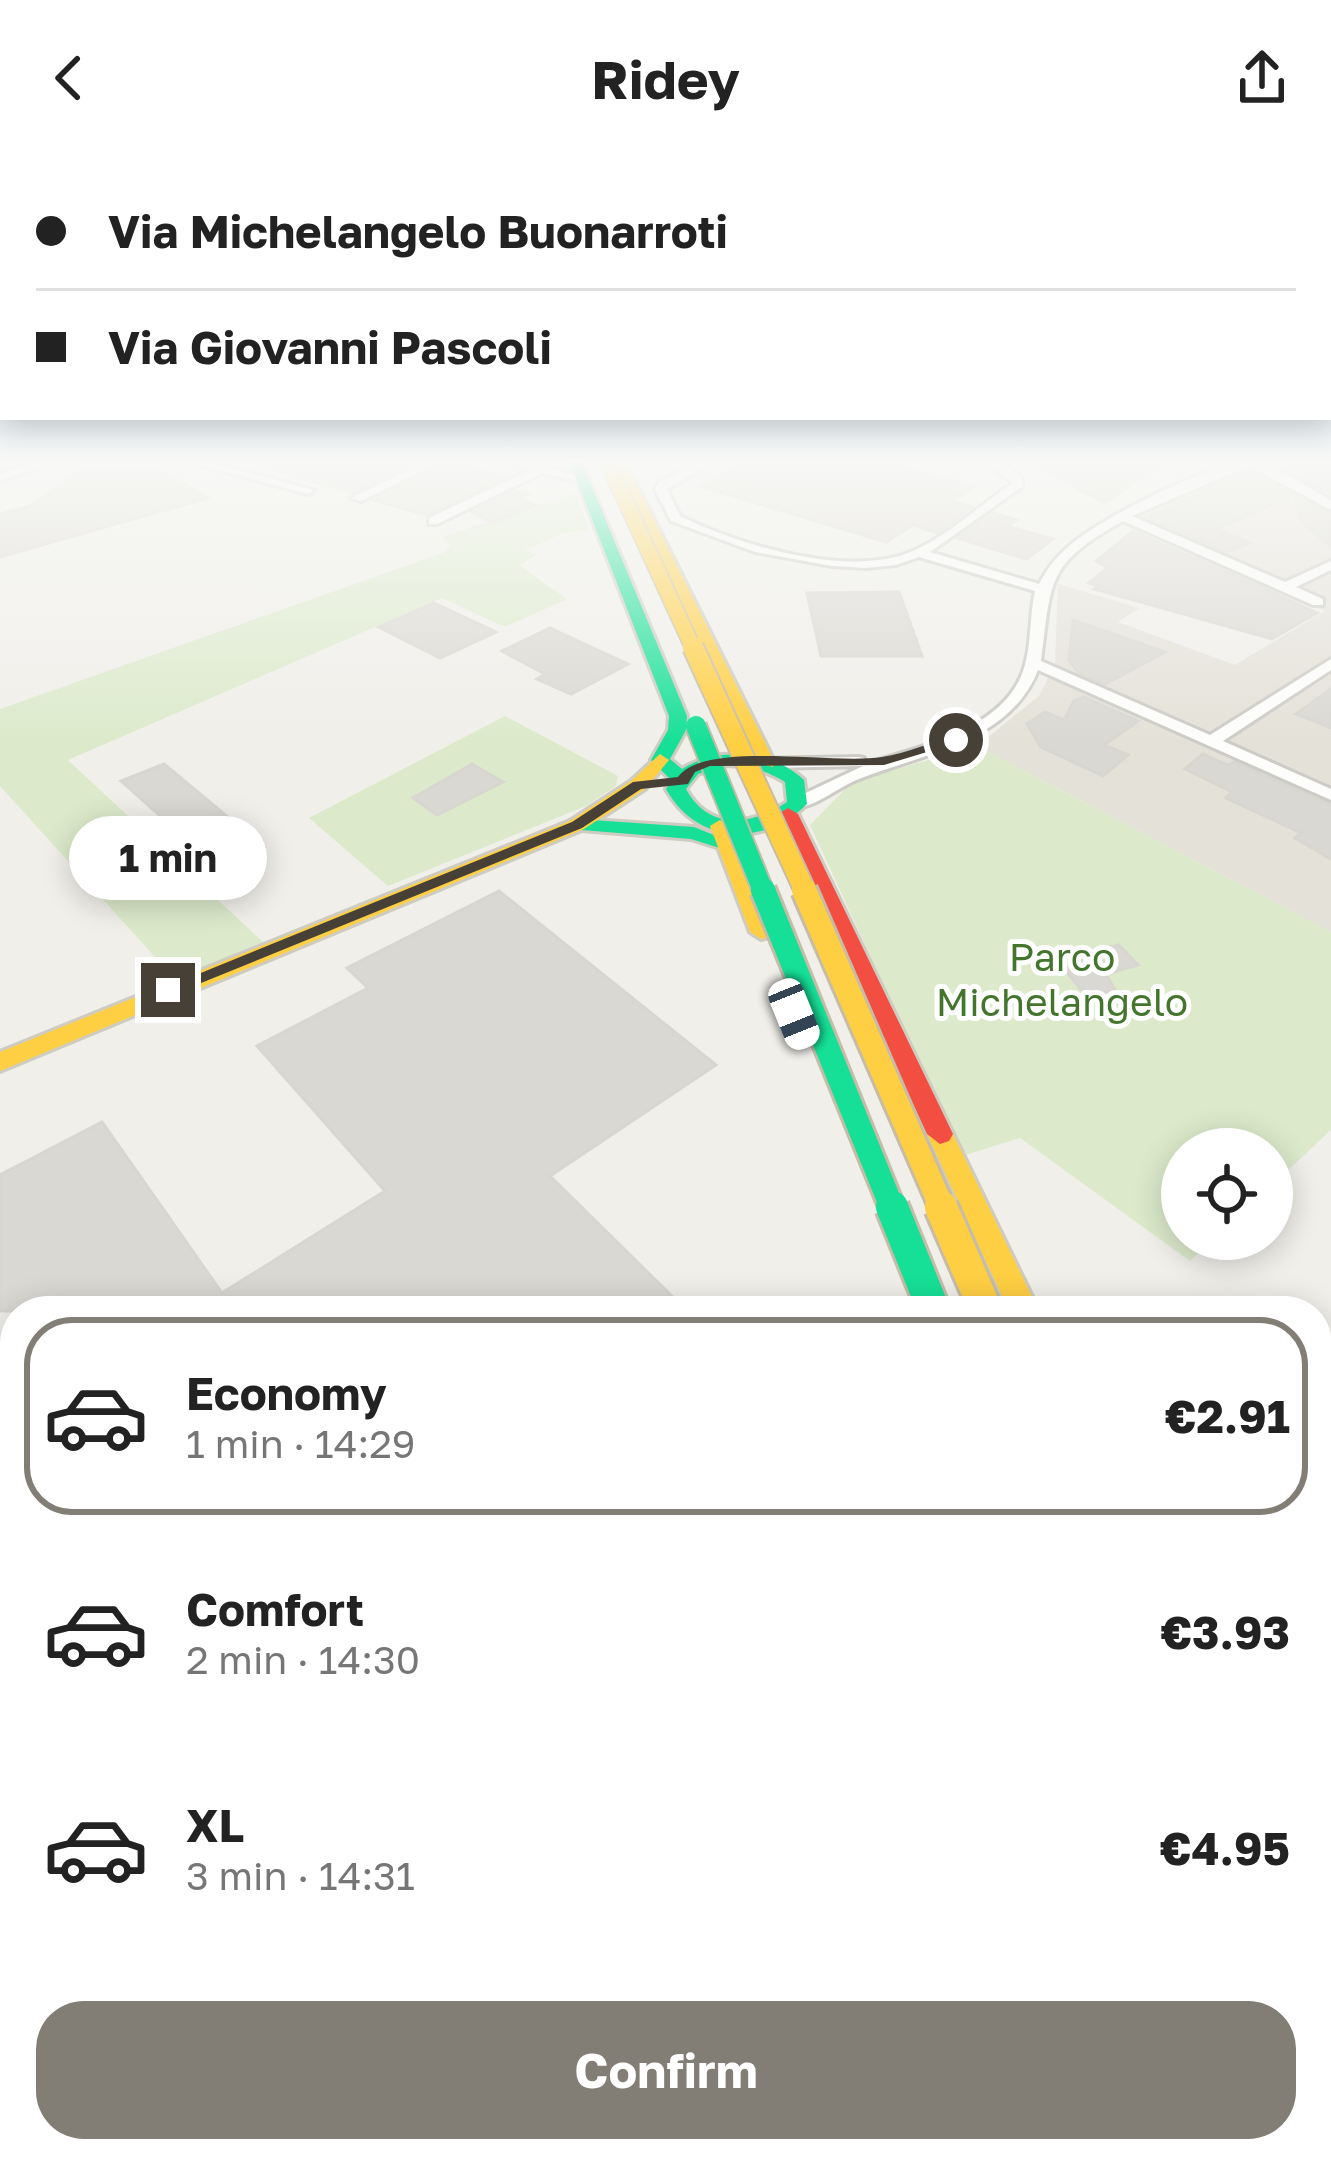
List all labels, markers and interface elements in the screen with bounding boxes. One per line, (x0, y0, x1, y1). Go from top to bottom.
icon: back (36, 45, 102, 111)
icon: share (1229, 45, 1295, 111)
text: Ridey (591, 46, 740, 111)
text: Via Michelangelo Buonarroti (108, 204, 728, 258)
text: Via Giovanni Pascoli (108, 320, 552, 374)
route start (929, 713, 983, 767)
callout: 1 min (69, 816, 267, 900)
text: 1 min (119, 834, 217, 881)
park label: Parco Michelangelo (936, 933, 1188, 1025)
route end (141, 963, 195, 1017)
car (764, 974, 824, 1054)
map controls (1161, 1128, 1293, 1260)
button: locate (1161, 1128, 1293, 1260)
icon: car (42, 1362, 150, 1470)
text: Economy (186, 1366, 387, 1420)
text: €2.91 (1165, 1389, 1290, 1443)
text: 1 min · 14:29 (186, 1420, 415, 1467)
icon: car (42, 1578, 150, 1686)
text: Comfort (186, 1582, 364, 1636)
text: €3.93 (1160, 1605, 1290, 1659)
text: 2 min · 14:30 (186, 1636, 420, 1683)
icon: car (42, 1794, 150, 1902)
text: XL (186, 1798, 244, 1852)
text: €4.95 (1160, 1821, 1290, 1875)
text: 3 min · 14:31 (186, 1852, 415, 1899)
button: Confirm (36, 2001, 1296, 2139)

